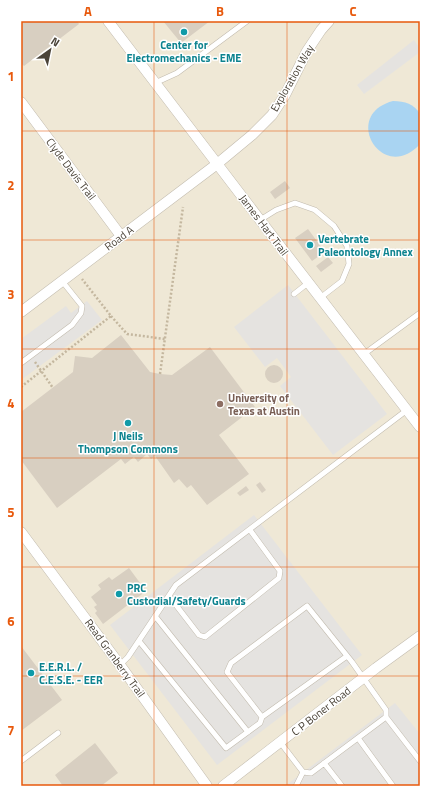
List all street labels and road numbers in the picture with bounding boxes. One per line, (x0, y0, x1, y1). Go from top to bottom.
street label: Exploration Way (266, 41, 318, 115)
street label: Clyde Davis Trail (42, 134, 100, 204)
street label: James Hart Trail (236, 191, 292, 259)
street label: Road A (101, 221, 137, 254)
street label: Read Granberry Trail (81, 615, 149, 701)
street label: C P Boner Road (288, 683, 354, 739)

